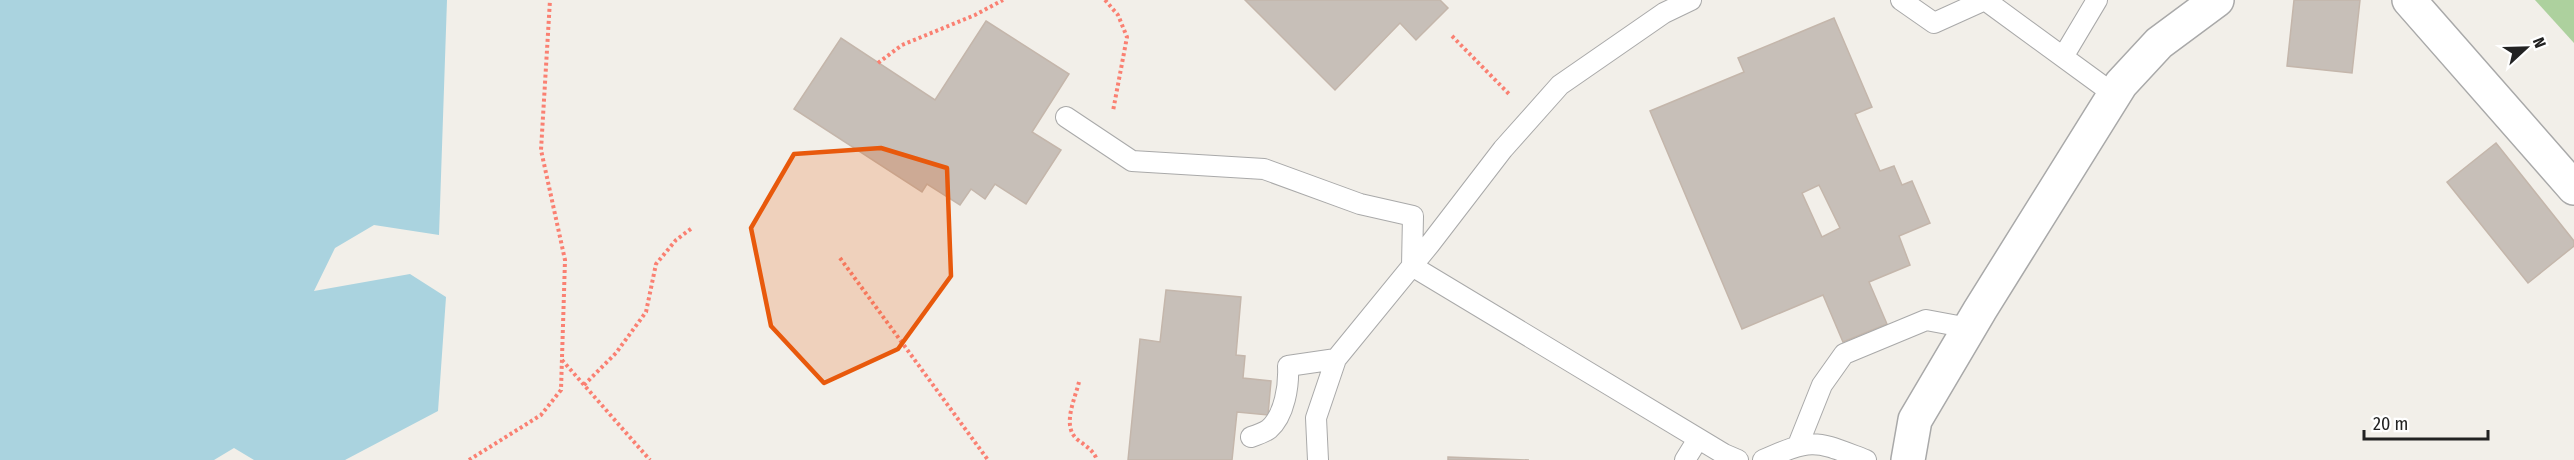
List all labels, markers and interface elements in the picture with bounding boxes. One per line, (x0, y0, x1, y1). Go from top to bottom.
north arrow (2496, 18, 2556, 78)
text: N (2529, 35, 2550, 51)
scale bar (2364, 403, 2488, 441)
text: 20 m (2373, 413, 2408, 435)

